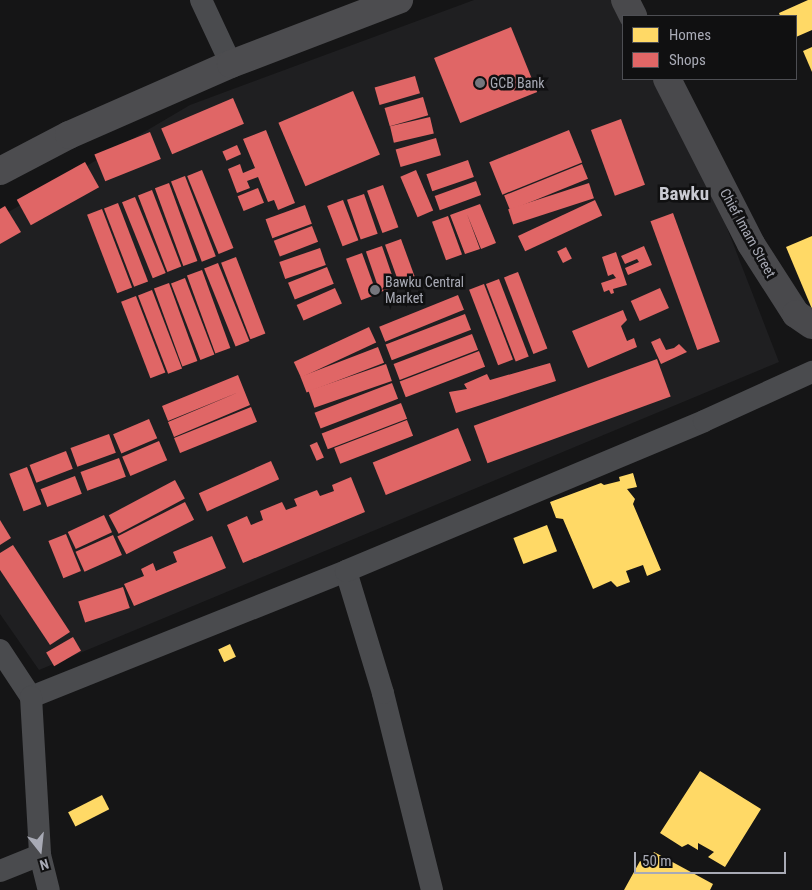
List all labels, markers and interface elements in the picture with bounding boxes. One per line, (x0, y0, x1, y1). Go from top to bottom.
legend (622, 15, 797, 80)
text: Homes (669, 26, 711, 44)
text: Shops (669, 51, 706, 69)
place label: GCB Bank (490, 75, 545, 91)
marker: GCB Bank (474, 77, 486, 89)
district label: Bawku (659, 183, 709, 205)
street label: Chief Imam Street (717, 185, 779, 281)
place label: Bawku Central Market (385, 274, 464, 306)
marker: Bawku Central Market (369, 284, 381, 296)
north arrow (15, 825, 65, 875)
scale bar (637, 842, 790, 874)
text: 50 m (642, 852, 672, 870)
text: N (38, 856, 50, 873)

